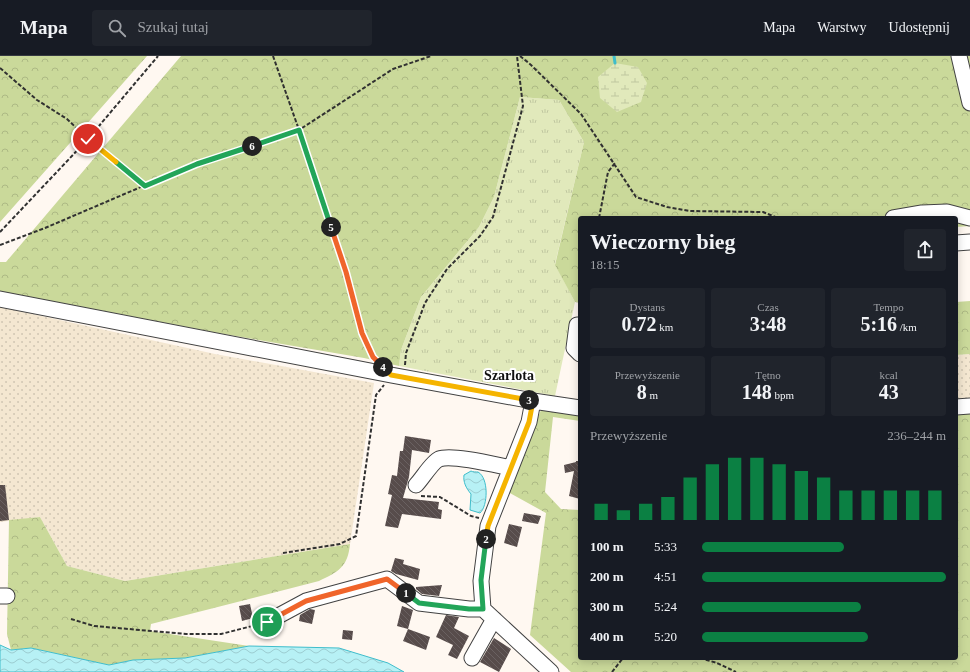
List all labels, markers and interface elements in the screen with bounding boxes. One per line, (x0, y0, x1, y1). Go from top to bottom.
search box (92, 10, 372, 46)
text: Mapa (20, 17, 68, 38)
icon: search (106, 17, 128, 39)
text: Szukaj tutaj (138, 19, 209, 35)
text: Mapa (763, 20, 795, 35)
text: Warstwy (817, 20, 867, 35)
text: Udostępnij (889, 20, 950, 35)
pin (71, 122, 105, 156)
icon: check (77, 128, 99, 150)
pin: 6 (242, 136, 262, 156)
text: 6 (249, 140, 255, 152)
pin: 5 (321, 217, 341, 237)
text: 5 (328, 221, 334, 233)
text: Wieczorny bieg (590, 229, 736, 254)
button: share (904, 229, 946, 271)
text: 18:15 (590, 257, 620, 272)
text: Dystans (630, 301, 665, 313)
text: Czas (757, 301, 779, 313)
text: Tempo (873, 301, 904, 313)
text: 0.72 (621, 313, 656, 335)
text: 3:48 (750, 313, 786, 335)
text: 5:16 (860, 313, 897, 335)
text: km (656, 321, 673, 333)
text: /km (897, 321, 917, 333)
pin: 4 (373, 357, 393, 377)
text: 4 (380, 361, 386, 373)
district label: Szarlota (484, 368, 534, 383)
text: Przewyższenie (615, 369, 680, 381)
text: Tętno (755, 369, 781, 381)
text: kcal (879, 369, 898, 381)
text: 8 (637, 381, 647, 403)
text: 148 (742, 381, 772, 403)
text: 43 (879, 381, 899, 403)
text: m (647, 389, 658, 401)
text: bpm (772, 389, 794, 401)
pin: 3 (519, 390, 539, 410)
text: 3 (526, 394, 532, 406)
text: Przewyższenie (590, 428, 667, 443)
text: 236–244 m (887, 428, 946, 443)
pin: 2 (476, 529, 496, 549)
text: 2 (483, 533, 489, 545)
text: 100 m (590, 539, 624, 554)
text: 5:33 (654, 539, 677, 554)
text: 200 m (590, 569, 624, 584)
text: 4:51 (654, 569, 677, 584)
pin: 1 (396, 583, 416, 603)
text: 1 (403, 587, 409, 599)
text: 300 m (590, 599, 624, 614)
text: 5:24 (654, 599, 677, 614)
pin (250, 605, 284, 639)
icon: arrive (256, 611, 278, 633)
text: 400 m (590, 629, 624, 644)
text: 5:20 (654, 629, 677, 644)

